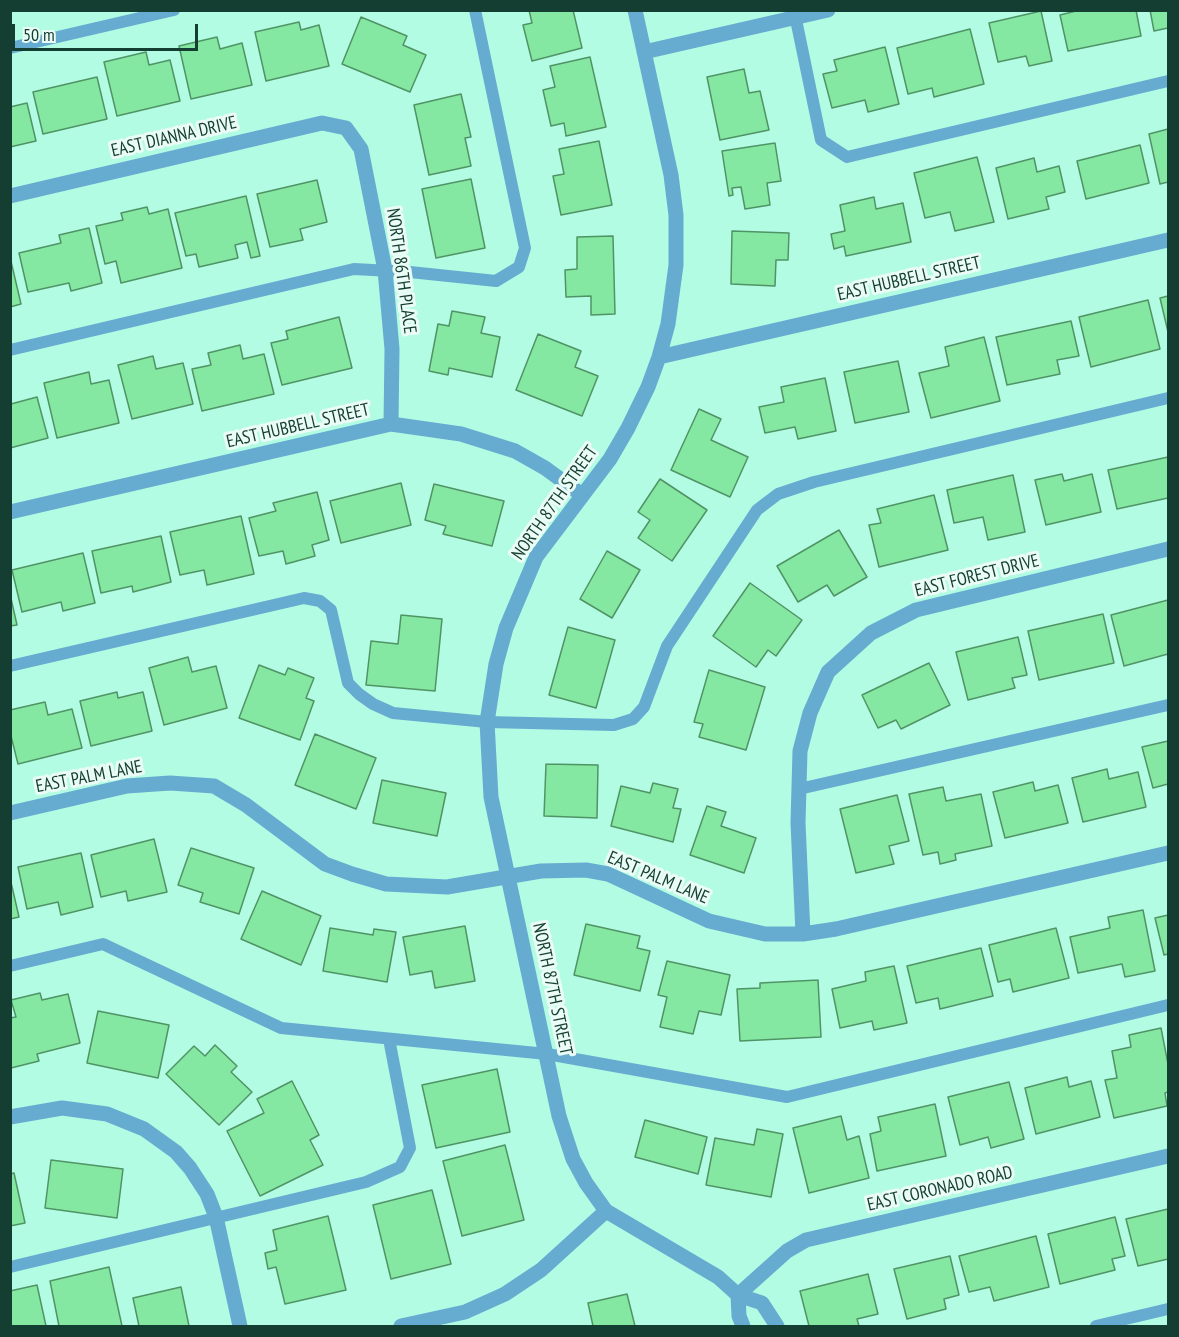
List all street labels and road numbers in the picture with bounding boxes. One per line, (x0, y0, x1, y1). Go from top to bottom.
street label: EAST DIANNA DRIVE (109, 112, 239, 162)
street label: NORTH 86TH PLACE (382, 207, 420, 335)
street label: EAST HUBBELL STREET (835, 252, 983, 306)
street label: EAST HUBBELL STREET (224, 399, 372, 453)
street label: NORTH 87TH STREET (508, 442, 602, 564)
street label: EAST FOREST DRIVE (913, 550, 1041, 602)
street label: EAST PALM LANE (34, 756, 144, 798)
street label: EAST PALM LANE (604, 847, 712, 909)
street label: NORTH 87TH STREET (527, 921, 577, 1057)
street label: EAST CORONADO ROAD (865, 1162, 1015, 1216)

